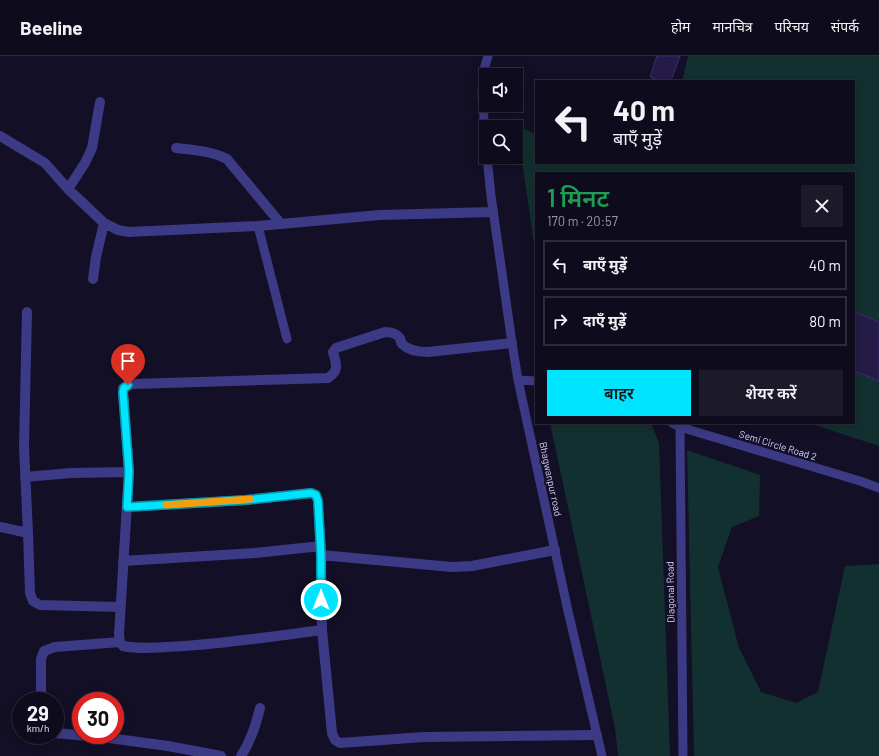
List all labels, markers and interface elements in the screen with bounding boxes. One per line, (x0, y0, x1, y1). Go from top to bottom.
text: Beeline (20, 16, 83, 39)
text: होम (671, 18, 690, 35)
text: मानचित्र (712, 18, 753, 35)
text: परिचय (775, 18, 809, 35)
text: संपर्क (831, 18, 859, 35)
map controls (479, 68, 523, 164)
button: sound (479, 68, 523, 112)
text: 40 m (613, 93, 675, 127)
icon: left (547, 96, 599, 148)
button: search (479, 120, 523, 164)
text: बाएँ मुड़ें (613, 127, 662, 149)
text: 1 मिनट (547, 183, 609, 212)
button: close (801, 185, 843, 227)
text: 170 m · 20:57 (547, 213, 618, 229)
icon: left (549, 254, 571, 276)
text: बाएँ मुड़ें (583, 255, 627, 273)
text: 40 m (809, 256, 841, 274)
icon: right (549, 310, 571, 332)
text: दाएँ मुड़ें (583, 311, 626, 329)
text: 80 m (809, 312, 841, 330)
pin (111, 344, 145, 385)
icon: arrive (117, 350, 139, 372)
button: बाहर (547, 370, 691, 416)
button: शेयर करें (699, 370, 843, 416)
street label: Semi Circle Road 2 (738, 427, 818, 463)
street label: Bhagwanpur road (537, 441, 565, 517)
street label: Diagonal Road (663, 561, 677, 623)
position arrow (300, 579, 342, 621)
speed limit sign: 30 (72, 692, 124, 744)
text: 29 (27, 701, 49, 725)
text: km/h (27, 722, 49, 734)

